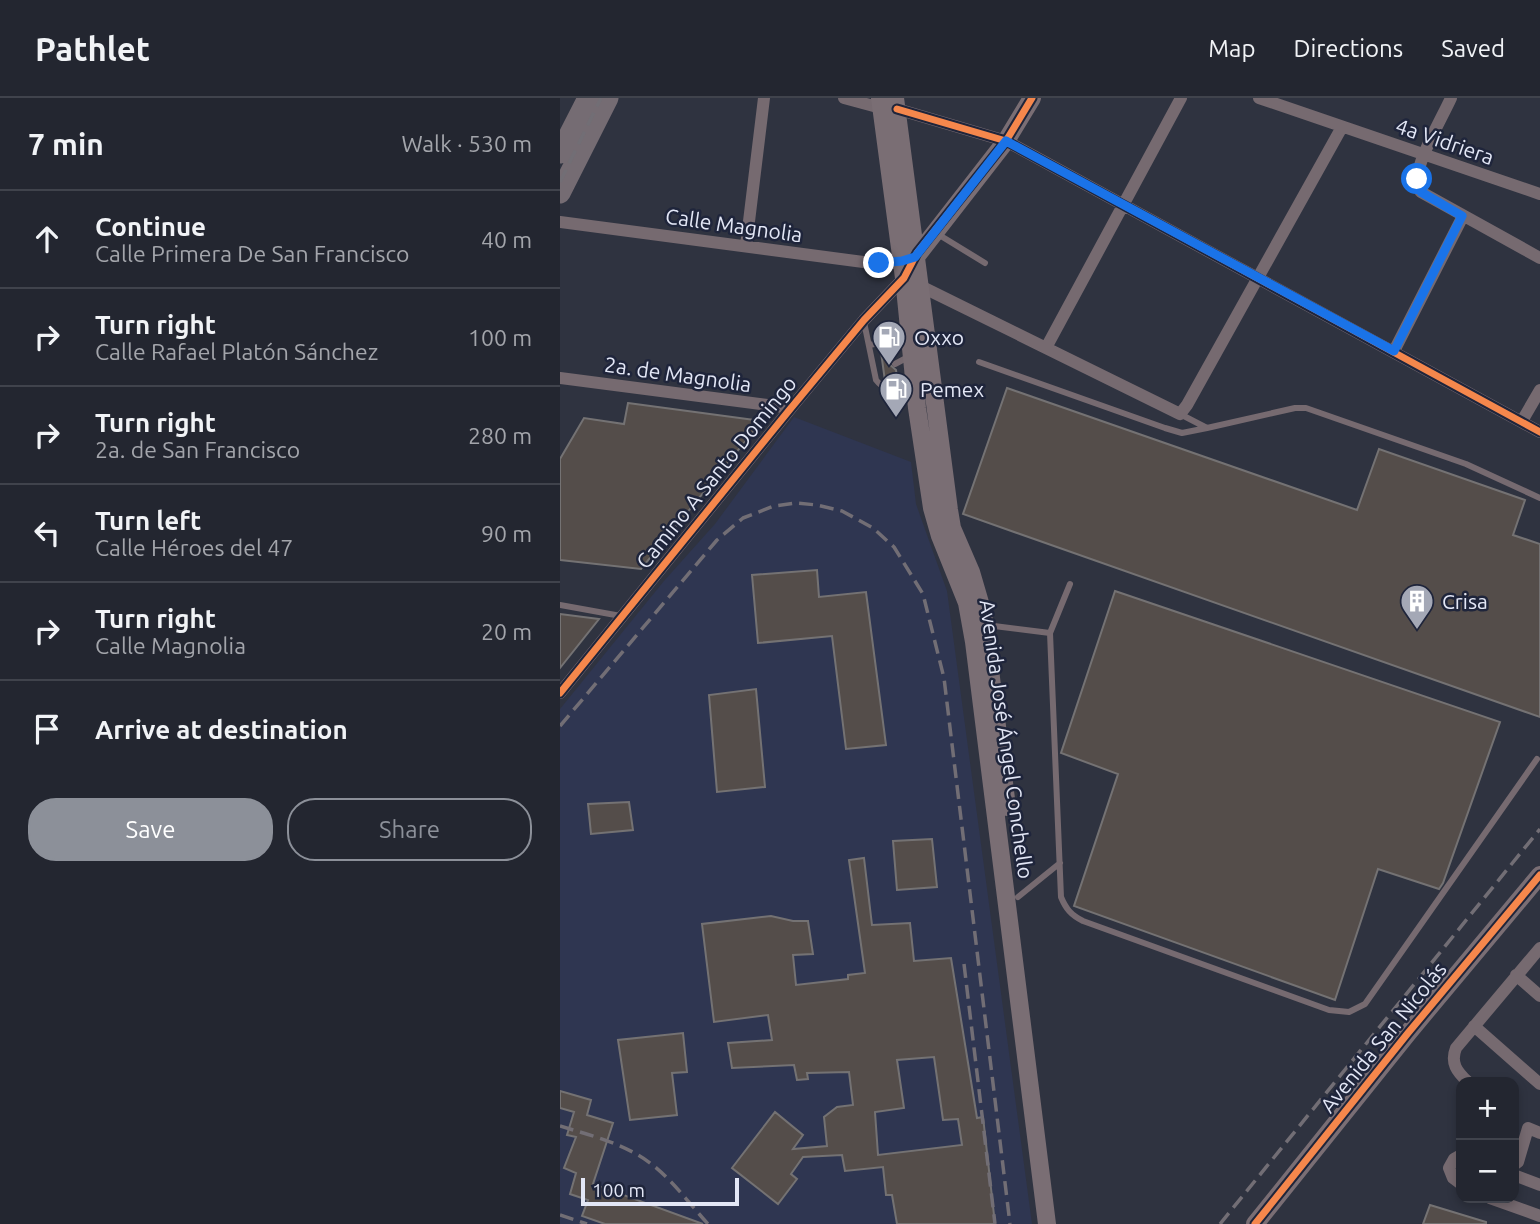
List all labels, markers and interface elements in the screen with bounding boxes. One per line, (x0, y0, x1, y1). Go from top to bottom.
text: Pathlet (35, 30, 150, 67)
text: Map (1208, 35, 1255, 62)
text: Directions (1293, 35, 1403, 62)
text: Saved (1441, 35, 1505, 62)
street label: 4a Vidriera (1393, 113, 1497, 169)
text: 7 min (28, 127, 104, 161)
text: Walk · 530 m (401, 131, 532, 156)
route start (1401, 163, 1432, 194)
street label: Calle Magnolia (664, 204, 804, 246)
text: Continue (95, 212, 206, 241)
icon: ahead (28, 220, 66, 258)
text: 40 m (481, 227, 532, 252)
text: Calle Primera De San Francisco (95, 241, 410, 266)
route end (863, 247, 894, 278)
text: Turn right (95, 310, 216, 339)
icon: right (28, 318, 66, 356)
fuel station icon: Oxxo (870, 318, 908, 367)
text: 100 m (468, 325, 532, 350)
place label: Oxxo (914, 325, 964, 349)
text: Calle Rafael Platón Sánchez (95, 339, 378, 364)
street label: 2a. de Magnolia (603, 352, 753, 396)
fuel station icon: Pemex (877, 370, 915, 419)
street label: Camino A Santo Domingo (631, 371, 801, 573)
place label: Pemex (920, 377, 984, 401)
text: Turn right (95, 408, 216, 437)
icon: right (28, 416, 66, 454)
text: 280 m (468, 423, 532, 448)
text: 2a. de San Francisco (95, 437, 300, 462)
text: Turn left (95, 506, 201, 535)
icon: left (28, 514, 66, 552)
text: 90 m (481, 521, 532, 546)
text: Calle Héroes del 47 (95, 535, 293, 560)
building icon: Crisa (1398, 582, 1436, 631)
place label: Crisa (1442, 589, 1488, 613)
street label: Avenida José Ángel Conchello (976, 598, 1038, 880)
text: Turn right (95, 604, 216, 633)
icon: right (28, 612, 66, 650)
text: 20 m (481, 619, 532, 644)
text: Calle Magnolia (95, 633, 246, 658)
icon: arrive (28, 710, 66, 748)
text: Arrive at destination (95, 715, 348, 744)
button: Save (28, 798, 273, 861)
button: Share (287, 798, 532, 861)
street label: Avenida San Nicolás (1315, 957, 1451, 1117)
map controls (1456, 1077, 1519, 1203)
button: + (1456, 1077, 1519, 1140)
button: − (1456, 1140, 1519, 1203)
scale bar (581, 1175, 738, 1207)
text: 100 m (592, 1179, 645, 1201)

